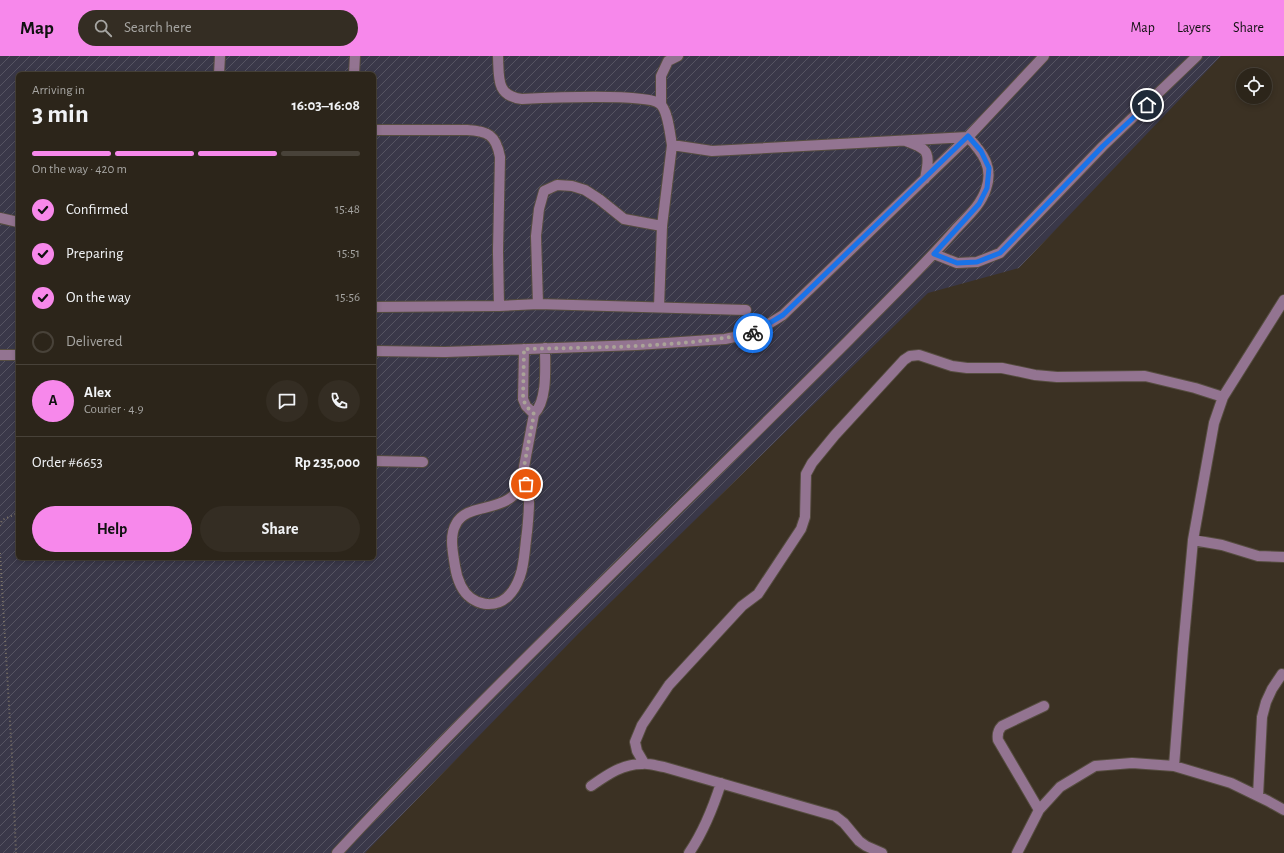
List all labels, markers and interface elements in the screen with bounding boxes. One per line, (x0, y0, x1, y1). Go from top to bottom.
search box (78, 10, 358, 46)
icon: search (92, 17, 114, 39)
text: Map (20, 19, 54, 38)
text: Search here (124, 20, 192, 35)
text: Map (1130, 21, 1155, 35)
text: Layers (1177, 21, 1211, 35)
text: Share (1233, 21, 1264, 35)
map controls (1236, 68, 1272, 104)
button: locate (1236, 68, 1272, 104)
text: Arriving in (32, 84, 85, 97)
pin (1130, 88, 1164, 122)
icon: home (1136, 94, 1158, 116)
text: 16:03–16:08 (291, 98, 360, 113)
text: 3 min (32, 101, 89, 127)
text: On the way · 420 m (32, 163, 127, 176)
icon: check (32, 199, 54, 221)
text: Confirmed (66, 202, 128, 217)
text: 15:48 (335, 203, 360, 216)
icon: check (32, 243, 54, 265)
text: Preparing (66, 246, 123, 261)
text: 15:51 (337, 247, 360, 260)
icon: check (32, 287, 54, 309)
text: On the way (66, 290, 131, 305)
text: 15:56 (336, 291, 360, 304)
courier (733, 313, 773, 353)
icon: bike (742, 322, 764, 344)
text: Delivered (66, 334, 123, 349)
button: chat (266, 380, 308, 422)
button: phone (318, 380, 360, 422)
text: Alex (84, 385, 111, 400)
text: A (48, 393, 58, 408)
text: Courier · 4.9 (84, 403, 144, 416)
text: Order #6653 (32, 455, 103, 470)
text: Rp 235,000 (295, 455, 360, 470)
pin (509, 467, 543, 501)
icon: bag (515, 473, 537, 495)
button: Help (32, 506, 192, 552)
button: Share (200, 506, 360, 552)

